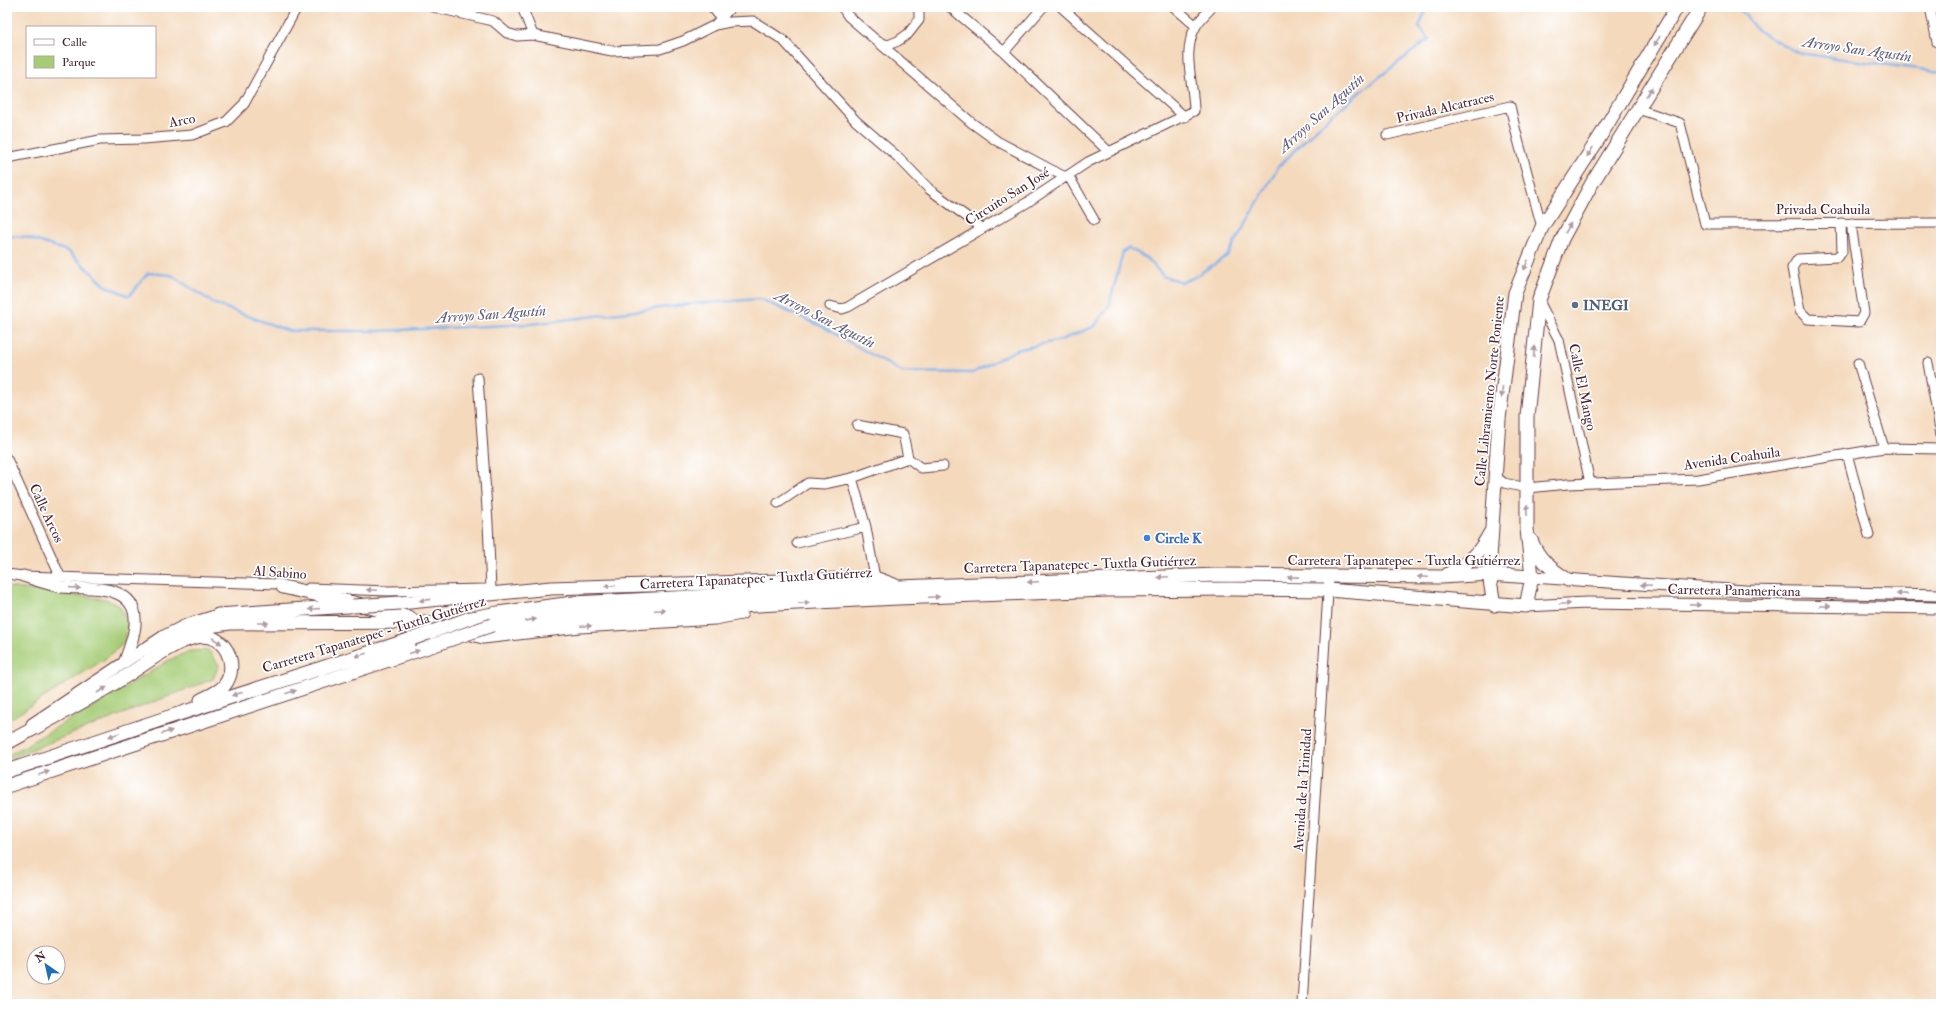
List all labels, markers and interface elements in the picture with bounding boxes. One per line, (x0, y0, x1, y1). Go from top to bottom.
legend (26, 26, 156, 78)
water label: Arroyo San Agustín (1799, 32, 1913, 67)
text: Calle (62, 35, 87, 50)
one-way arrow (1653, 35, 1660, 47)
text: Parque (62, 55, 96, 70)
water label: Arroyo San Agustín (1273, 69, 1369, 159)
one-way arrow (1645, 87, 1652, 98)
street label: Privada Alcatraces (1395, 88, 1496, 127)
street label: Arco (167, 110, 197, 131)
one-way arrow (1586, 147, 1594, 157)
street label: Circuito San José (962, 164, 1053, 229)
street label: Privada Coahuila (1776, 201, 1871, 218)
one-way arrow (1564, 222, 1571, 234)
one-way arrow (1523, 259, 1529, 271)
water label: Arroyo San Agustín (770, 285, 878, 353)
street label: Calle Libramiento Norte Poniente (1471, 295, 1508, 487)
place label: INEGI (1583, 297, 1629, 314)
marker: INEGI (1570, 300, 1580, 310)
water label: Arroyo San Agustín (433, 301, 547, 328)
street label: Calle El Mango (1565, 342, 1600, 432)
one-way arrow (1531, 346, 1537, 358)
one-way arrow (1499, 386, 1506, 398)
street label: Avenida Coahuila (1682, 443, 1782, 474)
street label: Calle Arcos (26, 481, 68, 546)
one-way arrow (1524, 503, 1530, 516)
place label: Circle K (1155, 530, 1203, 547)
marker: Circle K (1142, 533, 1152, 543)
street label: Carretera Tapanatepec - Tuxtla Gutiérrez (963, 552, 1197, 578)
street label: Carretera Tapanatepec - Tuxtla Gutiérrez (1288, 552, 1521, 570)
street label: Al Sabino (252, 562, 307, 583)
street label: Carretera Tapanatepec - Tuxtla Gutiérrez (639, 564, 873, 594)
one-way arrow (1287, 573, 1299, 580)
one-way arrow (1156, 574, 1169, 580)
one-way arrow (1416, 574, 1429, 580)
one-way arrow (1027, 578, 1039, 585)
street label: Carretera Panamericana (1667, 581, 1801, 600)
one-way arrow (604, 582, 616, 589)
one-way arrow (1639, 582, 1652, 588)
one-way arrow (69, 584, 81, 591)
one-way arrow (365, 587, 378, 593)
one-way arrow (1895, 591, 1908, 597)
street label: Carretera Tapanatepec - Tuxtla Gutiérrez (260, 592, 489, 678)
one-way arrow (928, 594, 941, 600)
one-way arrow (419, 597, 431, 604)
one-way arrow (798, 600, 810, 607)
one-way arrow (1559, 601, 1571, 608)
one-way arrow (1689, 601, 1701, 608)
one-way arrow (1819, 603, 1832, 609)
one-way arrow (308, 605, 320, 612)
one-way arrow (654, 607, 667, 613)
one-way arrow (525, 617, 537, 623)
one-way arrow (257, 620, 270, 626)
one-way arrow (580, 622, 592, 629)
one-way arrow (211, 637, 223, 644)
one-way arrow (409, 648, 421, 654)
one-way arrow (355, 652, 367, 658)
one-way arrow (96, 687, 108, 694)
one-way arrow (285, 688, 297, 694)
one-way arrow (231, 691, 243, 697)
street label: Avenida de la Trinidad (1290, 728, 1315, 853)
one-way arrow (161, 729, 173, 735)
one-way arrow (108, 732, 120, 738)
one-way arrow (38, 770, 50, 776)
north arrow (26, 945, 66, 985)
text: N (32, 948, 49, 966)

